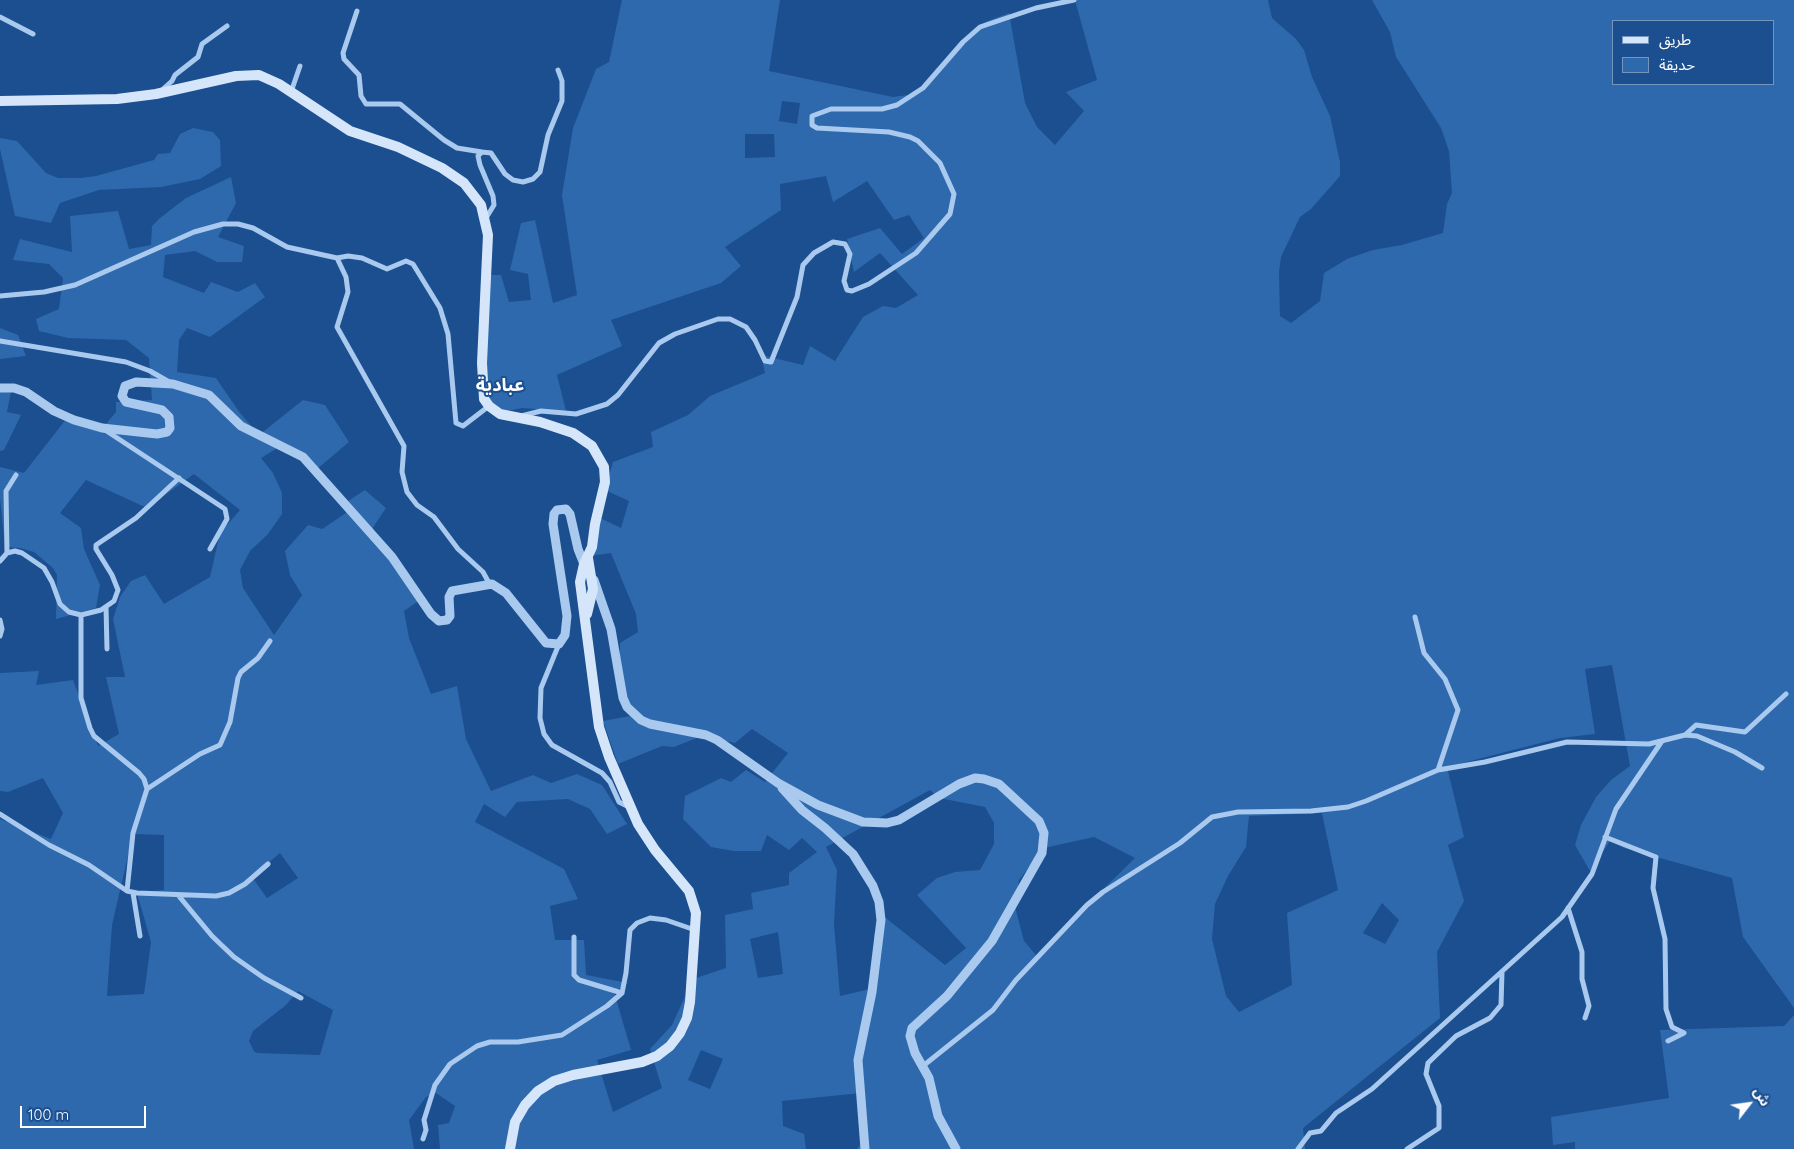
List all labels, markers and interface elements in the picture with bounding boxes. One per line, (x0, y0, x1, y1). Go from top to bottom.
legend (1612, 20, 1774, 85)
text: طريق (1659, 30, 1691, 49)
text: حديقة (1659, 55, 1695, 74)
district label: عبادية (476, 375, 524, 397)
north arrow (1724, 1079, 1774, 1129)
text: ش (1749, 1084, 1775, 1109)
scale bar (22, 1096, 149, 1128)
text: 100 m (28, 1105, 69, 1124)

